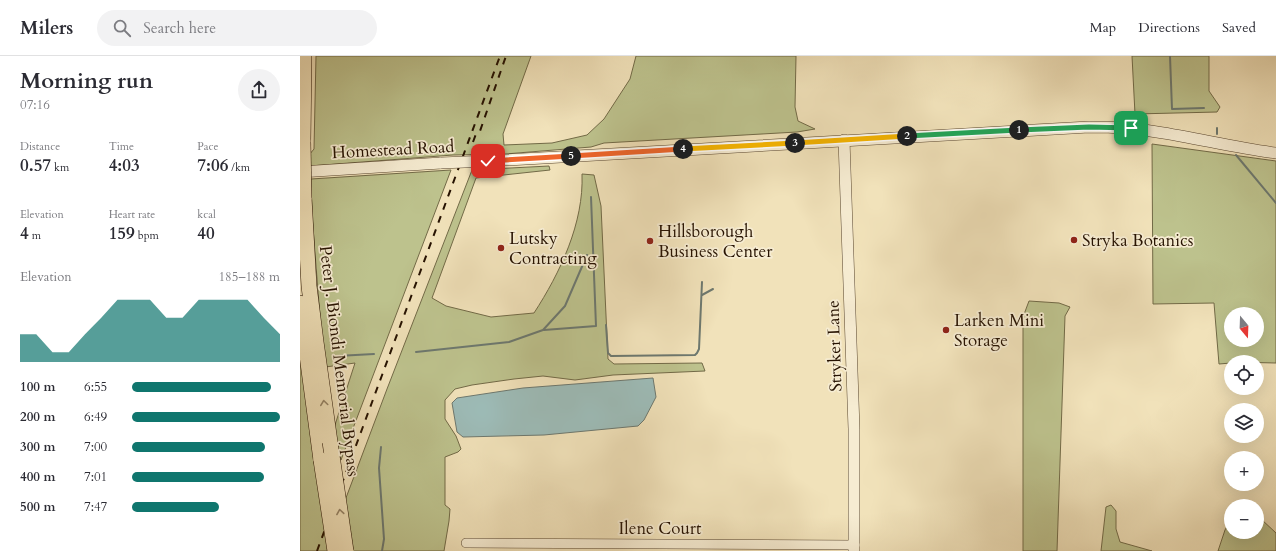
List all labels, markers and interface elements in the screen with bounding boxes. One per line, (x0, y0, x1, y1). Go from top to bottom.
search box (97, 10, 377, 46)
text: Milers (20, 15, 73, 41)
icon: search (111, 17, 133, 39)
text: Search here (143, 18, 216, 38)
text: Map (1090, 18, 1116, 37)
text: Directions (1138, 18, 1200, 37)
text: Saved (1222, 18, 1256, 37)
text: Morning run (20, 66, 153, 96)
button: share (238, 69, 280, 111)
text: 07:16 (20, 96, 50, 114)
pin (1114, 111, 1148, 145)
icon: arrive (1120, 117, 1142, 139)
pin: 1 (1009, 120, 1029, 140)
text: 1 (1016, 122, 1022, 137)
pin: 2 (897, 126, 917, 146)
text: 2 (904, 128, 910, 143)
pin: 3 (785, 133, 805, 153)
street label: Homestead Road (331, 135, 455, 164)
text: 3 (792, 135, 798, 150)
text: Distance (20, 139, 60, 154)
text: Time (109, 139, 134, 154)
text: Pace (197, 139, 219, 154)
pin: 4 (673, 139, 693, 159)
text: 4 (680, 141, 686, 156)
pin (471, 144, 505, 178)
pin: 5 (561, 146, 581, 166)
text: 5 (568, 148, 574, 163)
icon: check (477, 150, 499, 172)
text: 0.57 (20, 154, 51, 177)
text: 4:03 (109, 154, 140, 177)
text: 7:06 (197, 154, 228, 177)
text: km (51, 160, 69, 175)
text: /km (228, 160, 250, 175)
text: Elevation (20, 207, 64, 222)
text: Heart rate (109, 207, 155, 222)
text: kcal (197, 207, 216, 222)
place label: Hillsborough Business Center (658, 220, 773, 263)
text: 4 (20, 222, 29, 245)
text: 159 (109, 222, 135, 245)
text: 40 (197, 222, 215, 245)
place label: Lutsky Contracting (509, 227, 597, 270)
text: m (29, 228, 41, 243)
text: bpm (135, 228, 159, 243)
place label: Stryka Botanics (1082, 229, 1194, 252)
marker: Stryka Botanics (1069, 235, 1079, 245)
marker: Hillsborough Business Center (645, 236, 655, 246)
marker: Lutsky Contracting (496, 243, 506, 253)
street label: Peter J. Biondi Memorial Bypass (314, 244, 365, 478)
text: Elevation (20, 268, 72, 286)
text: 185–188 m (218, 268, 280, 286)
street label: Stryker Lane (821, 300, 848, 392)
north arrow (1224, 307, 1264, 347)
map controls (1224, 307, 1264, 539)
place label: Larken Mini Storage (954, 309, 1044, 352)
marker: Larken Mini Storage (941, 325, 951, 335)
button: locate (1224, 355, 1264, 395)
text: 100 m (20, 378, 55, 396)
text: 6:55 (84, 378, 107, 396)
one-way arrow (320, 400, 329, 406)
button: layers (1224, 403, 1264, 443)
text: 200 m (20, 408, 55, 426)
text: 6:49 (84, 408, 107, 426)
text: 300 m (20, 438, 55, 456)
text: 7:00 (84, 438, 107, 456)
button: + (1224, 451, 1264, 491)
text: 400 m (20, 468, 55, 486)
text: 7:01 (84, 468, 107, 486)
text: 500 m (20, 498, 55, 516)
text: 7:47 (84, 498, 107, 516)
button: − (1224, 499, 1264, 539)
one-way arrow (336, 509, 345, 516)
street label: Ilene Court (619, 517, 702, 540)

